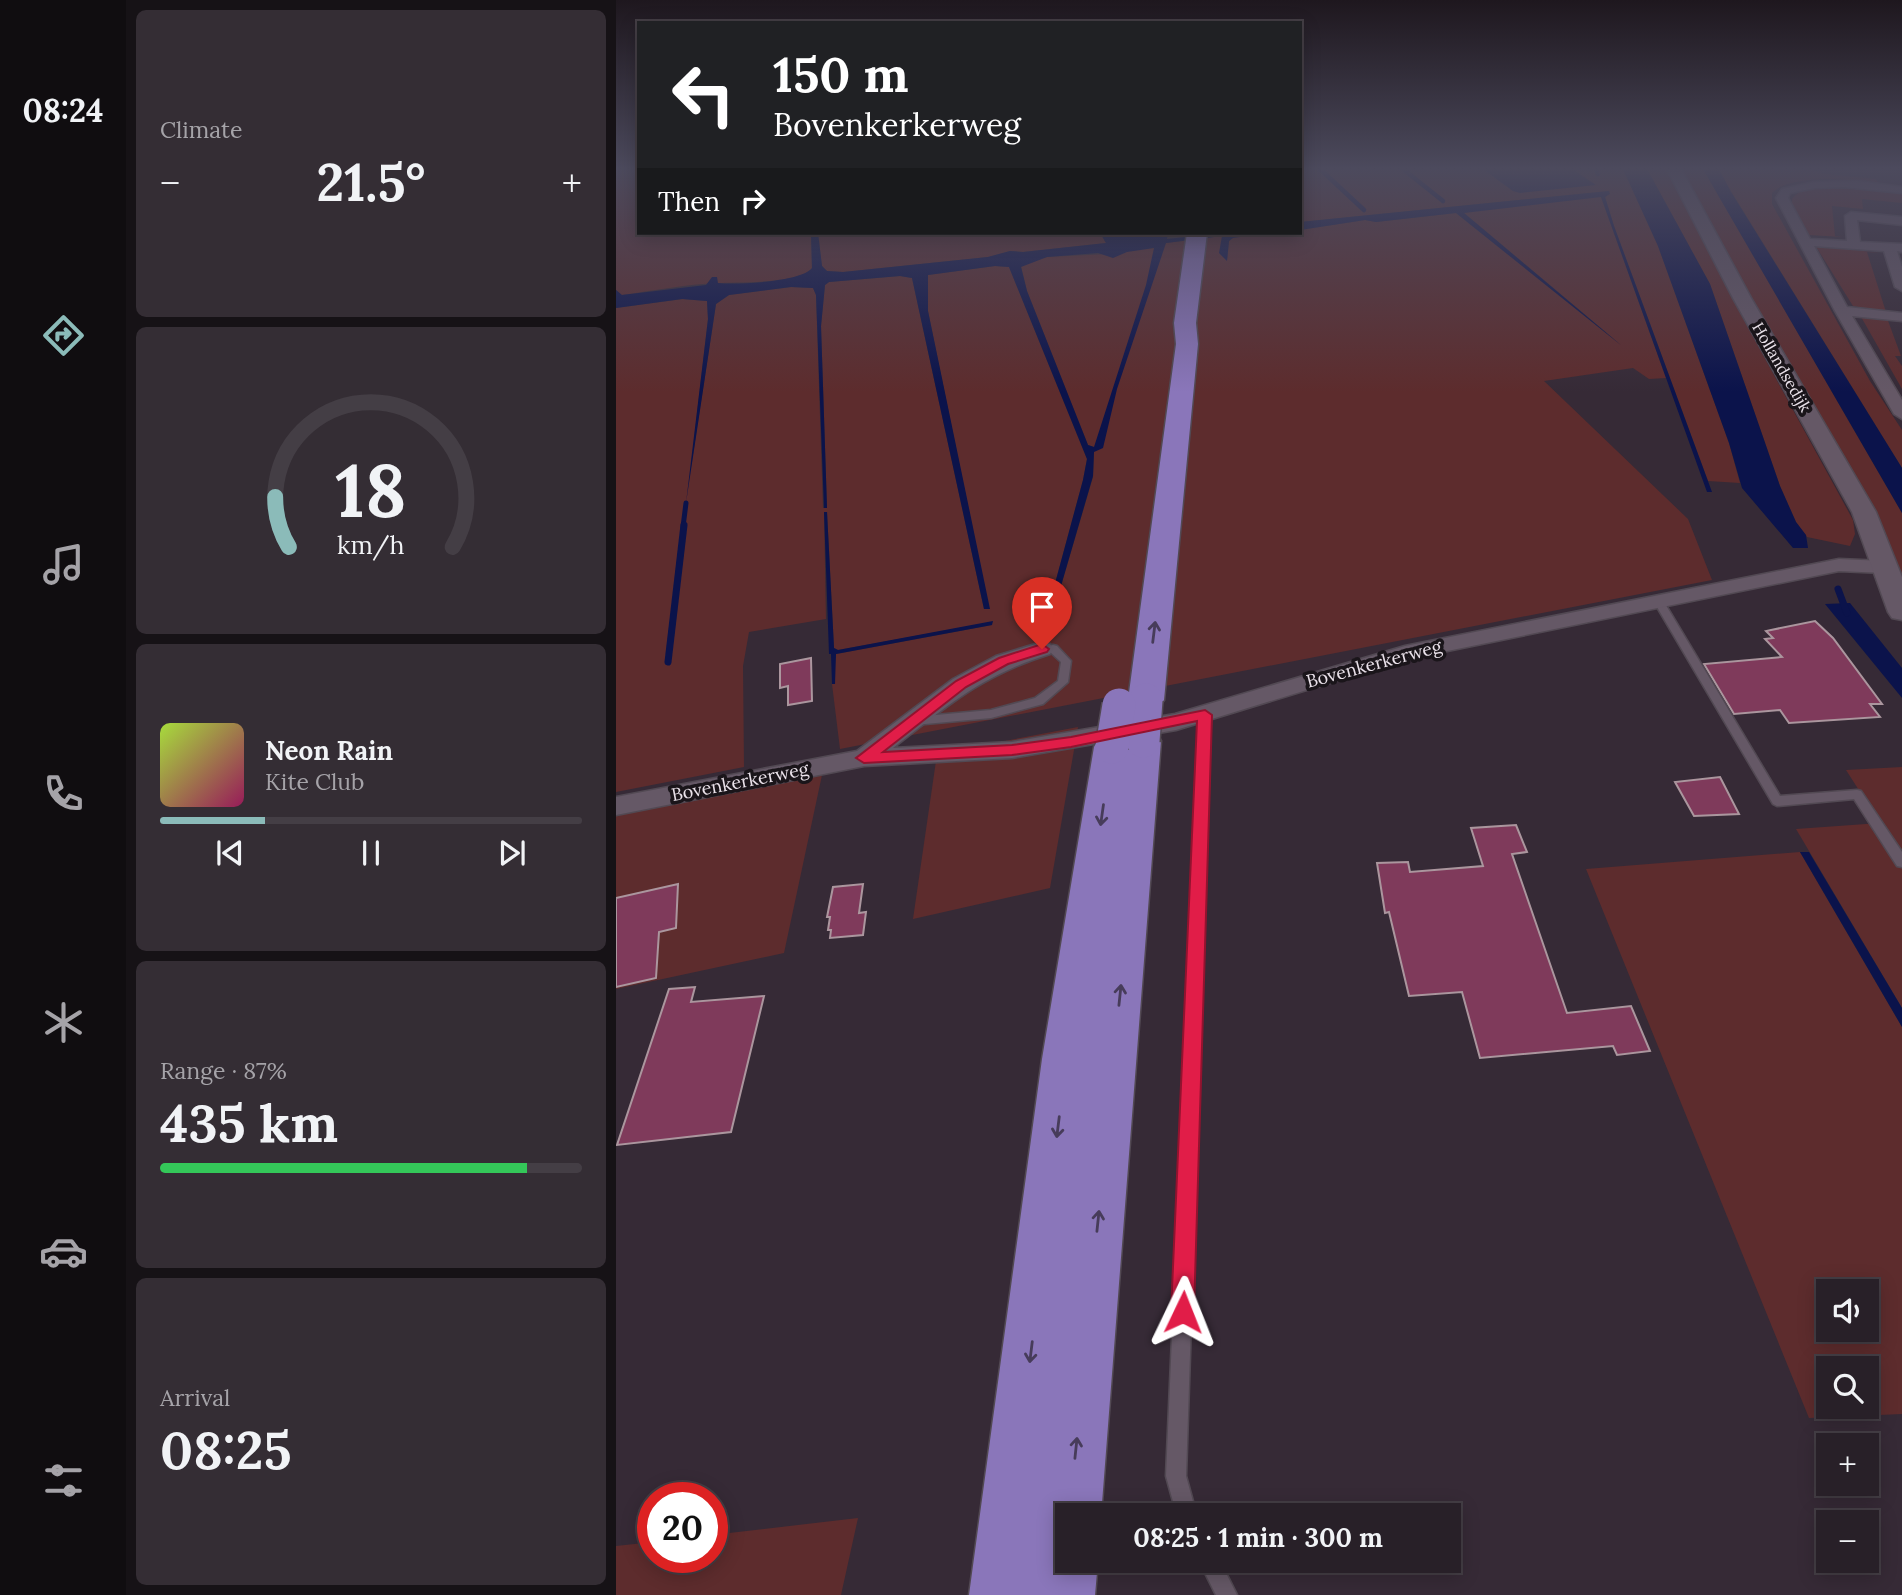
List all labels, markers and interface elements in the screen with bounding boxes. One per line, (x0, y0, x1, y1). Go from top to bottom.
text: 150 m (773, 43, 909, 105)
icon: left (658, 49, 749, 140)
text: 08:24 (22, 90, 104, 131)
text: Bovenkerkerweg (773, 104, 1021, 145)
text: Climate (160, 115, 242, 144)
text: 21.5° (317, 149, 425, 215)
text: − (160, 159, 180, 207)
text: + (562, 159, 582, 207)
icon: right (734, 182, 772, 220)
text: Then (658, 185, 720, 218)
icon: directions (39, 311, 88, 360)
street label: Hollandsedijk (1748, 318, 1816, 416)
text: 18 (335, 444, 407, 537)
text: km/h (337, 528, 405, 560)
icon: music (39, 540, 88, 589)
pin (1012, 577, 1072, 649)
icon: arrive (1023, 588, 1061, 626)
one-way arrow (1148, 621, 1161, 644)
street label: Bovenkerkerweg (1304, 634, 1445, 693)
text: Neon Rain (265, 734, 393, 767)
street label: Bovenkerkerweg (669, 757, 812, 806)
text: Kite Club (265, 767, 364, 796)
icon: phone (39, 769, 88, 818)
one-way arrow (1096, 803, 1109, 826)
icon: previous (211, 834, 249, 872)
icon: pause (352, 834, 390, 872)
icon: next (493, 834, 531, 872)
one-way arrow (1113, 984, 1126, 1006)
icon: climate (39, 998, 88, 1047)
text: Range · 87% (160, 1056, 287, 1085)
text: 435 km (160, 1090, 338, 1156)
one-way arrow (1052, 1115, 1065, 1137)
one-way arrow (1092, 1210, 1105, 1233)
icon: car (39, 1227, 88, 1276)
position arrow (1146, 1275, 1220, 1349)
map controls (1816, 1279, 1879, 1573)
button: sound (1816, 1279, 1879, 1342)
one-way arrow (1025, 1341, 1038, 1363)
button: search (1816, 1356, 1879, 1419)
text: Arrival (160, 1383, 230, 1412)
text: 08:25 (160, 1417, 292, 1483)
button: + (1816, 1433, 1879, 1496)
one-way arrow (1070, 1437, 1083, 1459)
icon: filters (39, 1456, 88, 1505)
speed limit sign: 20 (637, 1482, 728, 1573)
button: − (1816, 1510, 1879, 1573)
text: 08:25 · 1 min · 300 m (1133, 1521, 1383, 1554)

